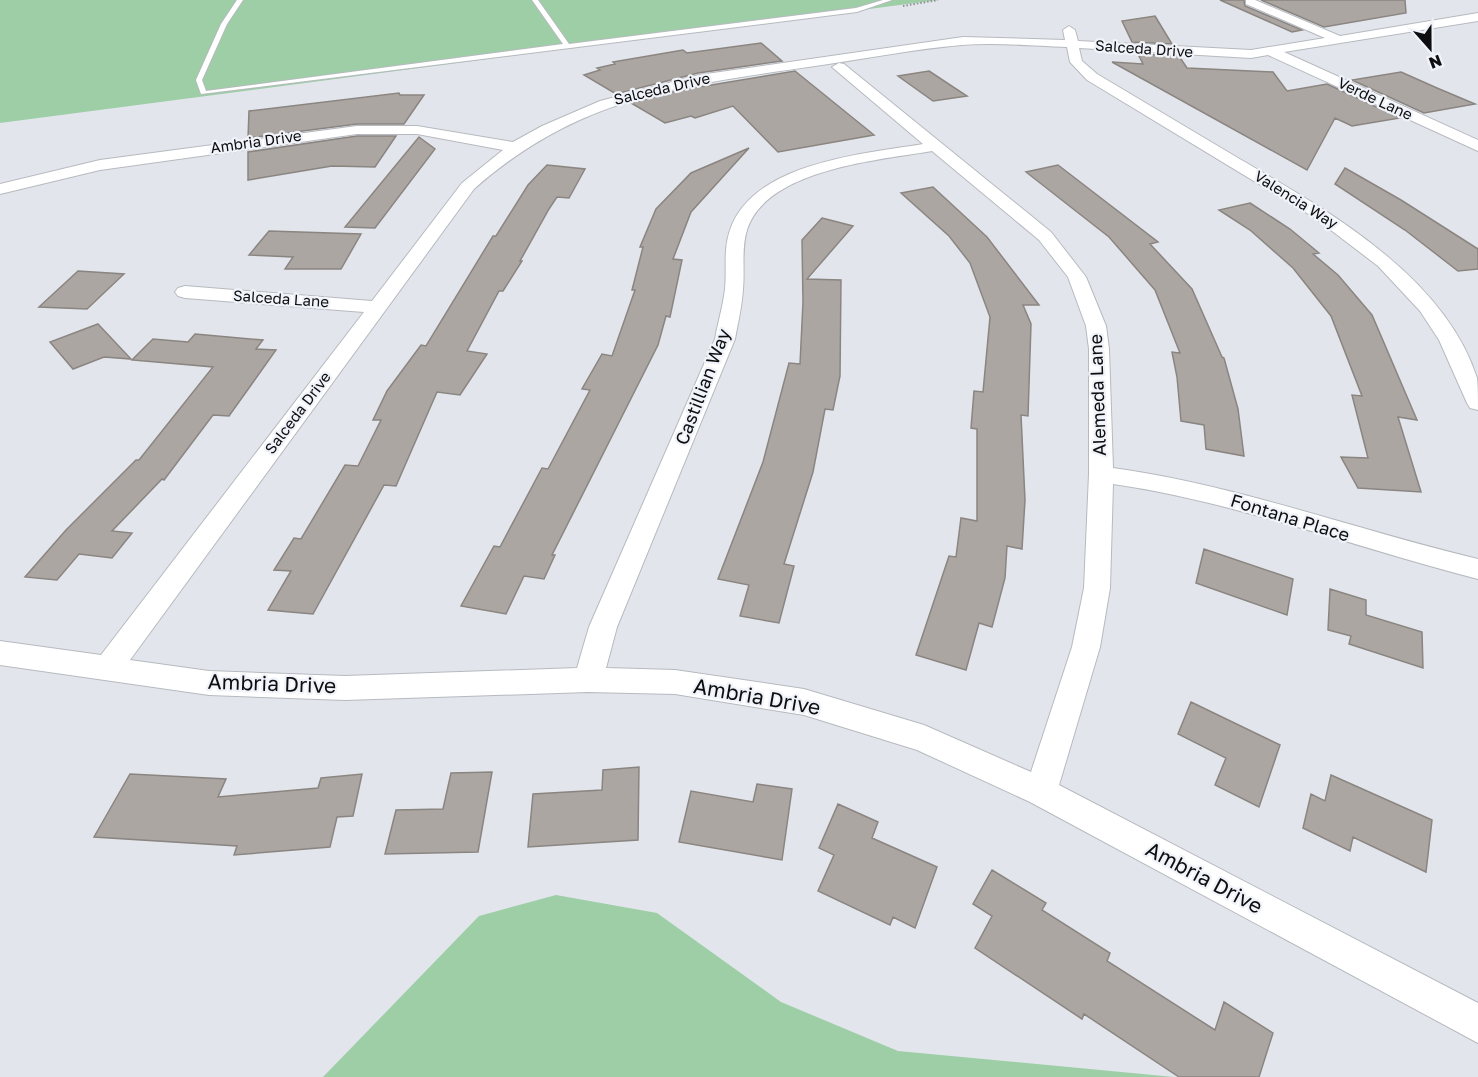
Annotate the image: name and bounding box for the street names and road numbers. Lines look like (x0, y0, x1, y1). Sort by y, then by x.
street label: Salceda Drive (1094, 36, 1194, 60)
street label: Salceda Drive (612, 68, 712, 108)
street label: Verde Lane (1335, 73, 1416, 123)
street label: Ambria Drive (209, 126, 303, 156)
street label: Valencia Way (1251, 166, 1342, 232)
street label: Salceda Lane (232, 286, 330, 310)
street label: Castillian Way (670, 326, 734, 448)
street label: Alemeda Lane (1084, 334, 1110, 456)
street label: Salceda Drive (260, 368, 334, 457)
street label: Fontana Place (1228, 488, 1352, 546)
street label: Ambria Drive (207, 668, 337, 698)
street label: Ambria Drive (692, 672, 823, 720)
street label: Ambria Drive (1142, 835, 1267, 919)

